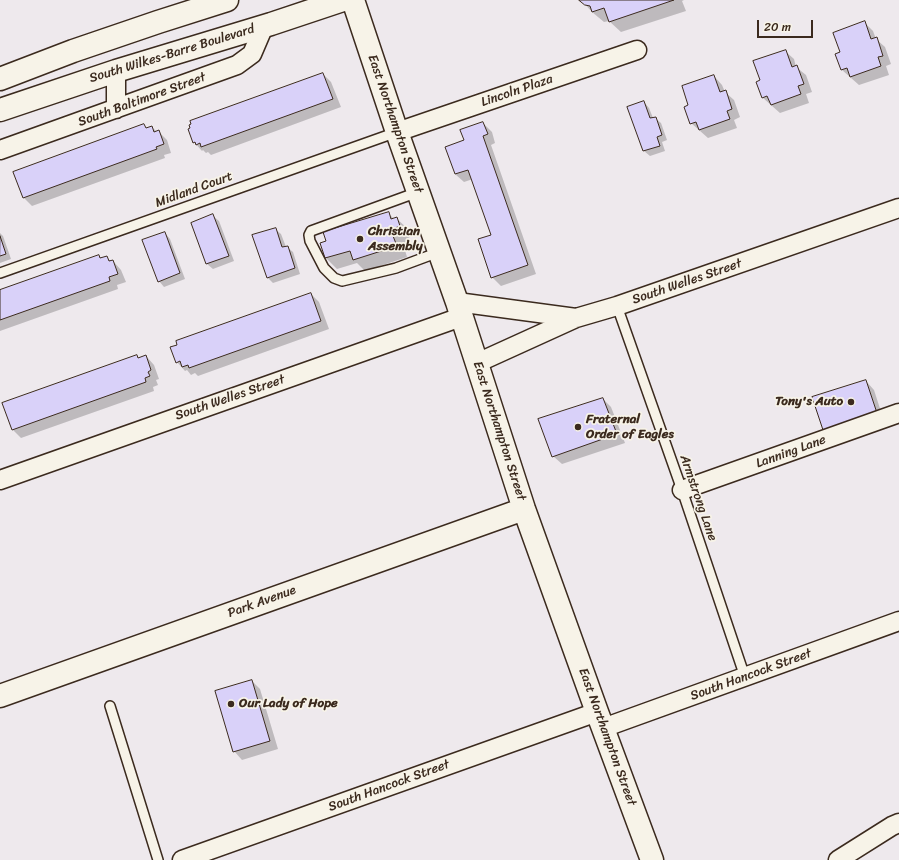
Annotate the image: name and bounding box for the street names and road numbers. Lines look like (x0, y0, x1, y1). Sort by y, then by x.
street label: South Wilkes-Barre Boulevard (88, 21, 256, 87)
street label: East Northampton Street (364, 53, 426, 195)
street label: South Baltimore Street (76, 70, 208, 130)
street label: Lincoln Plaza (479, 71, 555, 111)
street label: Midland Court (153, 169, 235, 211)
street label: South Welles Street (630, 256, 744, 308)
street label: East Northampton Street (469, 359, 529, 503)
street label: South Welles Street (173, 372, 287, 424)
street label: Lanning Lane (754, 432, 828, 472)
street label: Armstrong Lane (676, 453, 720, 543)
street label: Park Avenue (226, 582, 298, 622)
street label: South Hancock Street (688, 646, 814, 704)
street label: East Northampton Street (575, 666, 639, 808)
street label: South Hancock Street (326, 757, 452, 815)

